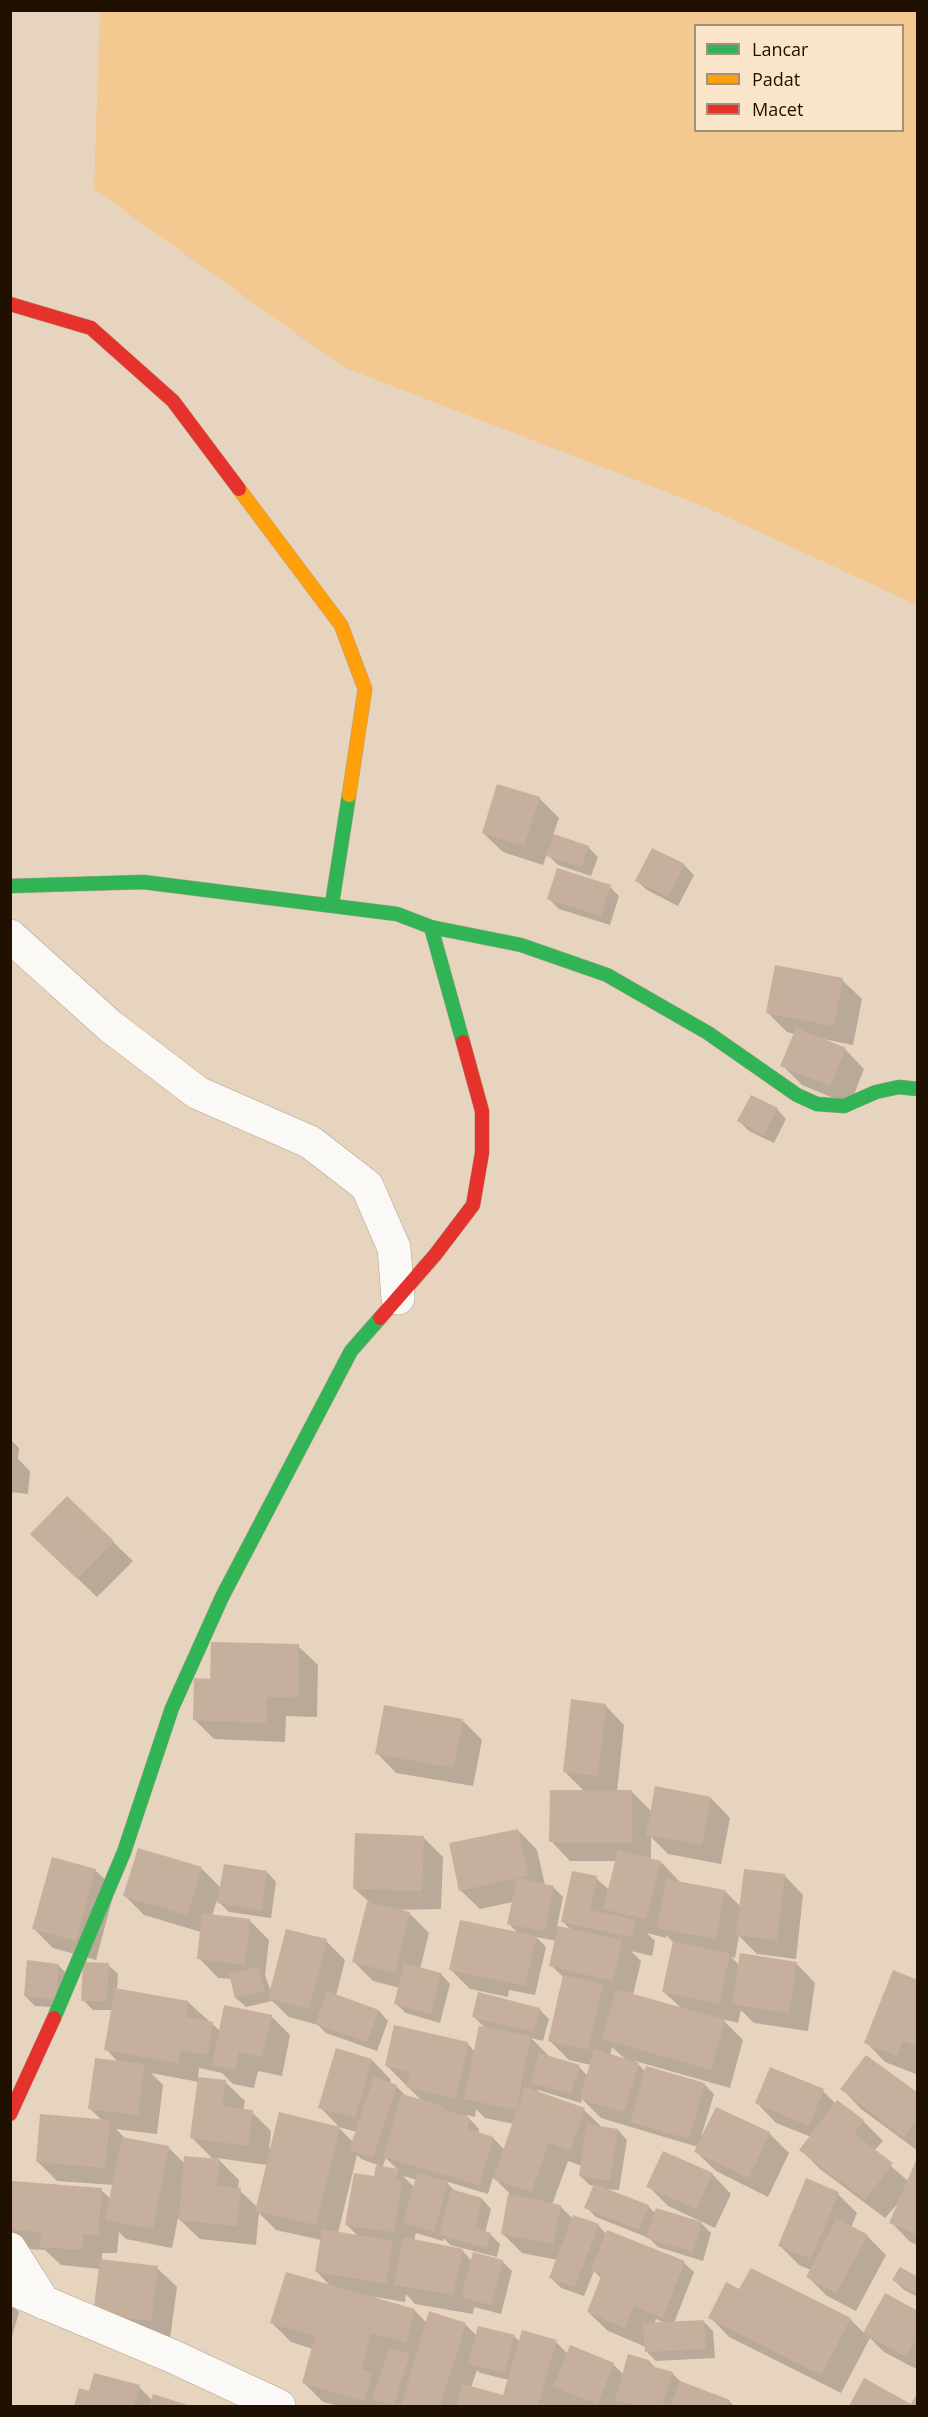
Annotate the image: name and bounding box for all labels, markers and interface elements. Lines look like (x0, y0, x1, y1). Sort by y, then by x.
legend (694, 24, 904, 132)
text: Lancar (752, 37, 808, 61)
text: Padat (752, 67, 800, 91)
text: Macet (752, 97, 803, 121)

